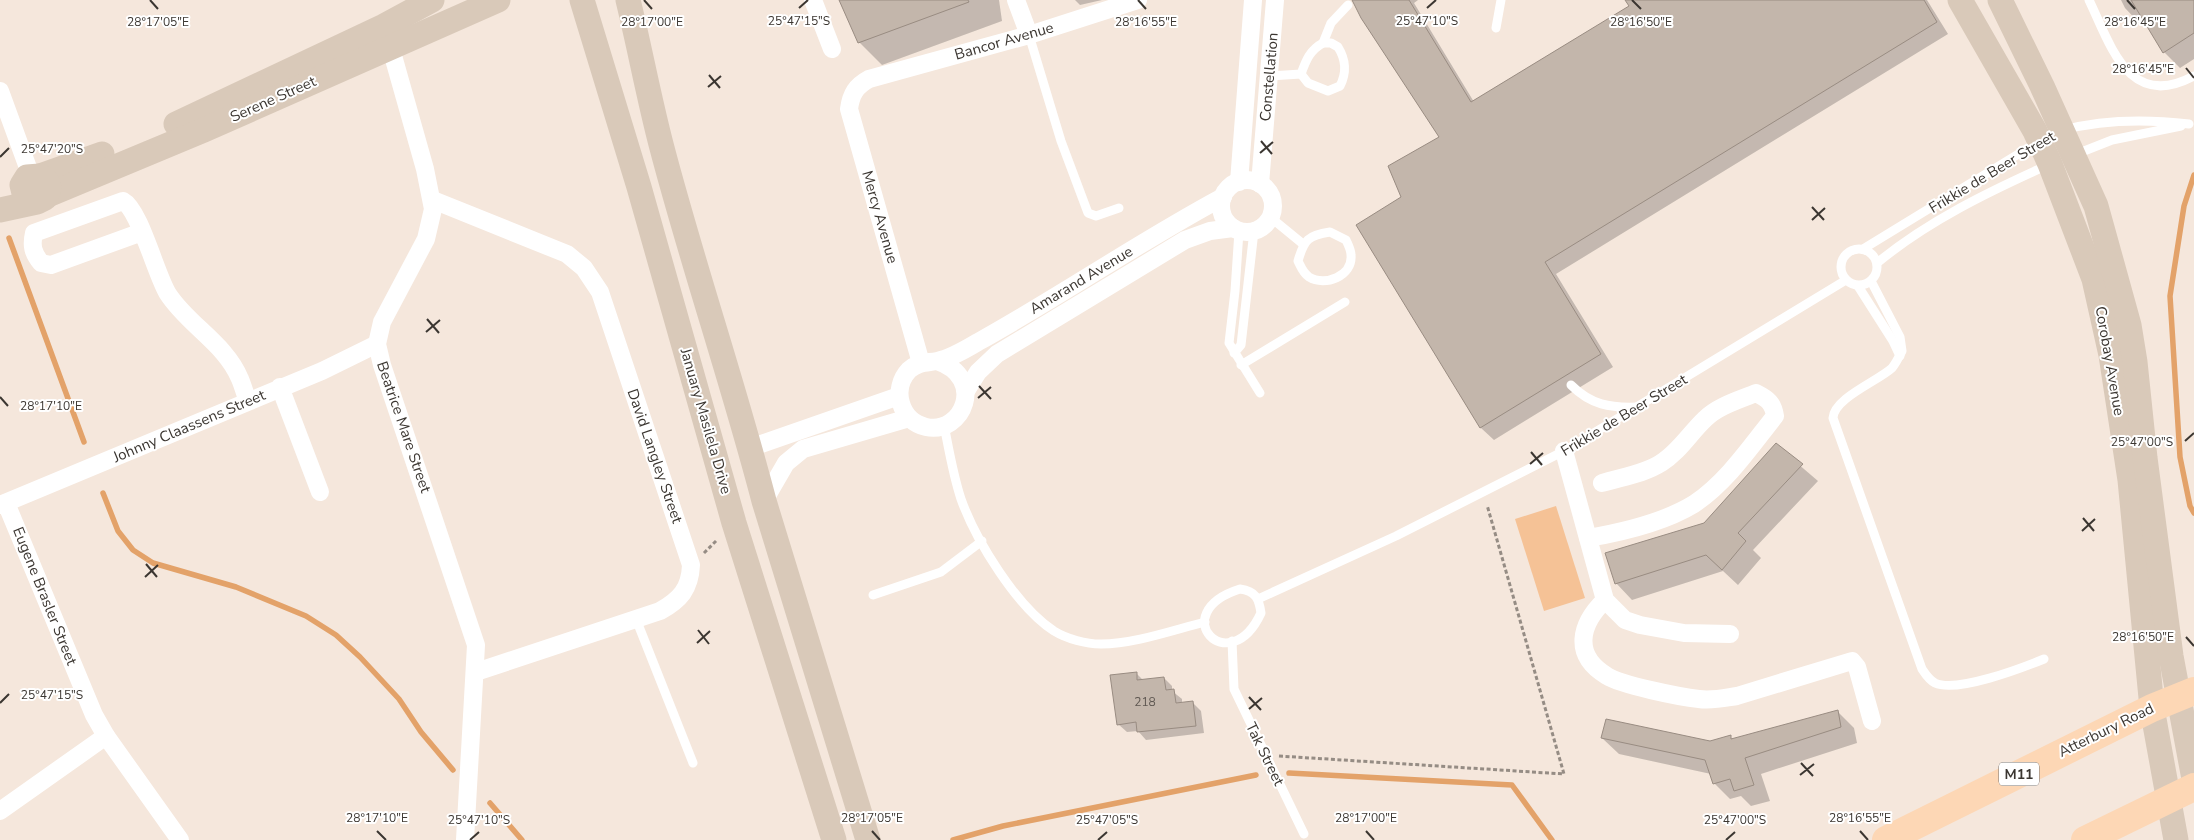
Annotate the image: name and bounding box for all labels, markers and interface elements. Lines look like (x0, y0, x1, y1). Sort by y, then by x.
text: 25°47'15"S (768, 13, 830, 29)
text: 25°47'10"S (1396, 13, 1458, 29)
text: 28°17'05"E (127, 14, 189, 30)
text: 28°17'00"E (621, 14, 683, 30)
text: 28°16'55"E (1115, 14, 1177, 30)
text: 28°16'50"E (1610, 14, 1672, 30)
text: 28°16'45"E (2104, 14, 2166, 30)
street label: Bancor Avenue (952, 17, 1056, 65)
street label: Constellation (1255, 32, 1283, 122)
text: 28°16'45"E (2112, 61, 2174, 77)
street label: Serene Street (227, 71, 320, 127)
street label: Frikkie de Beer Street (1925, 126, 2060, 218)
text: 25°47'20"S (21, 141, 83, 157)
street label: Mercy Avenue (857, 168, 903, 266)
street label: Amarand Avenue (1026, 241, 1136, 319)
street label: Corobay Avenue (2091, 305, 2129, 417)
street label: January Masilela Drive (675, 345, 736, 496)
street label: Beatrice Mare Street (372, 359, 436, 496)
street label: Frikkie de Beer Street (1557, 369, 1692, 461)
street label: Johnny Claassens Street (109, 385, 269, 468)
street label: David Langley Street (623, 386, 688, 527)
text: 28°17'10"E (20, 398, 82, 414)
text: 25°47'00"S (2111, 434, 2173, 450)
street label: Eugene Brasler Street (8, 524, 82, 669)
text: 28°16'50"E (2112, 629, 2174, 645)
text: 25°47'15"S (21, 687, 83, 703)
house number: 218 (1134, 694, 1156, 710)
street label: Atterbury Road (2055, 698, 2157, 762)
street label: Tak Street (1241, 719, 1289, 790)
road number: M11 (1999, 762, 2039, 786)
text: 28°17'10"E (346, 810, 408, 826)
text: 28°17'05"E (841, 810, 903, 826)
text: 28°17'00"E (1335, 810, 1397, 826)
text: 28°16'55"E (1829, 810, 1891, 826)
text: 25°47'10"S (448, 812, 510, 828)
text: 25°47'05"S (1076, 812, 1138, 828)
text: 25°47'00"S (1704, 812, 1766, 828)

